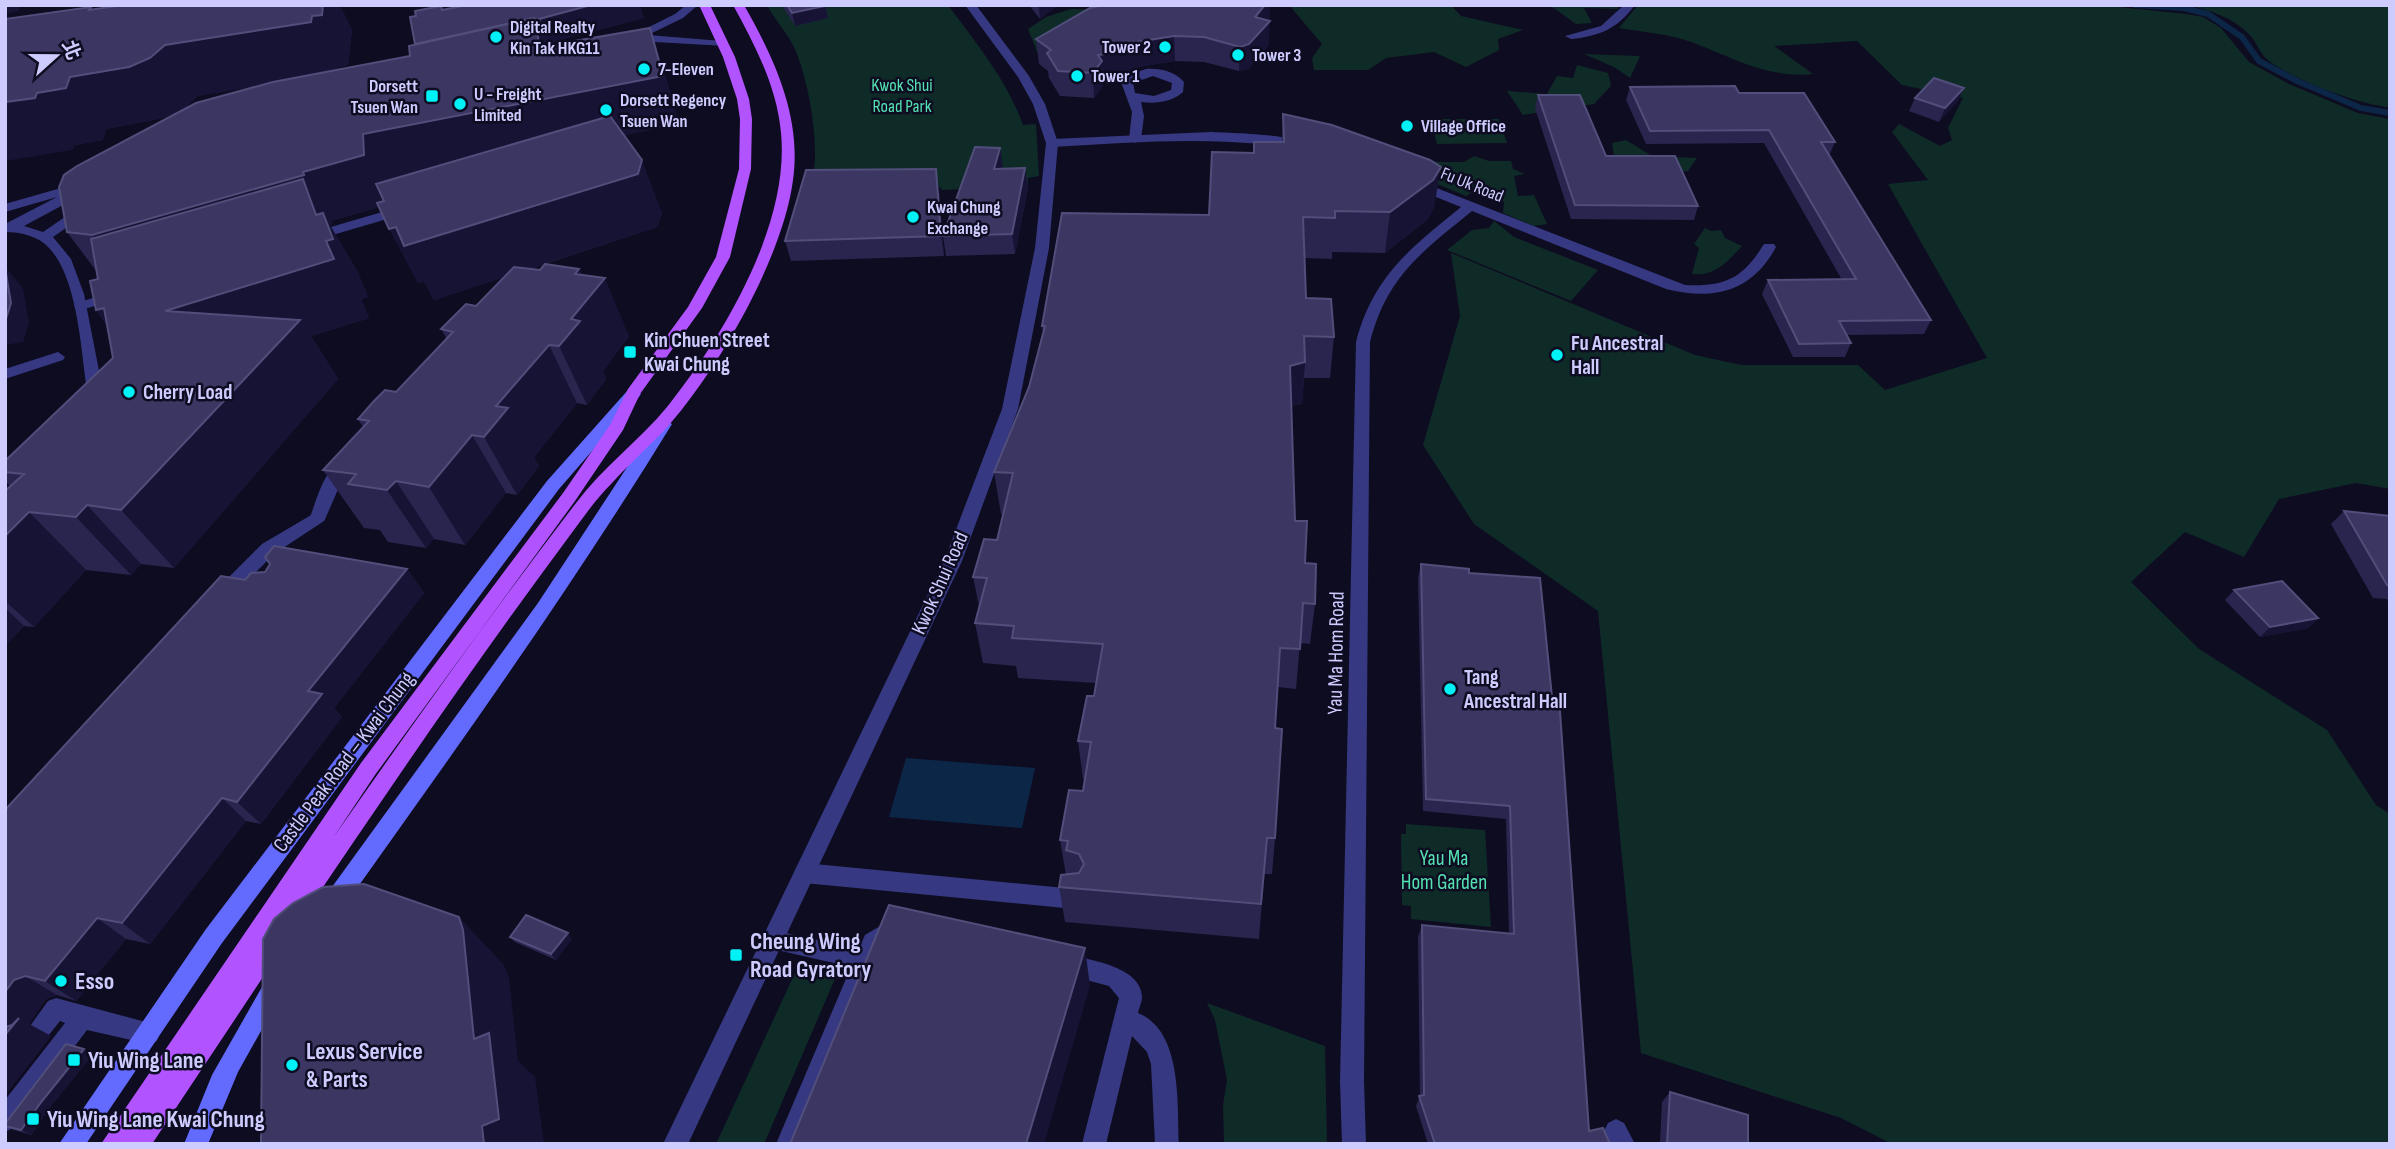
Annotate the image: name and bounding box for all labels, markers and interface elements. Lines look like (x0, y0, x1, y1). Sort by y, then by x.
place label: Digital Realty Kin Tak HKG11 (510, 17, 599, 59)
north arrow (21, 21, 91, 91)
marker: Digital Realty Kin Tak HKG11 (488, 29, 504, 45)
text: 北 (56, 37, 85, 63)
place label: Tower 2 (1102, 37, 1151, 58)
marker: Tower 2 (1157, 39, 1173, 55)
place label: Tower 3 (1252, 45, 1301, 66)
marker: Tower 3 (1230, 47, 1246, 63)
place label: 7-Eleven (658, 59, 714, 80)
marker: 7-Eleven (636, 61, 652, 77)
place label: Tower 1 (1091, 66, 1139, 87)
marker: Tower 1 (1069, 68, 1085, 84)
park label: Kwok Shui Road Park (871, 75, 933, 117)
place label: Dorsett Tsuen Wan (350, 76, 418, 118)
place label: U - Freight Limited (474, 84, 542, 126)
marker: Dorsett Tsuen Wan (424, 88, 440, 104)
place label: Dorsett Regency Tsuen Wan (620, 90, 727, 132)
marker: U - Freight Limited (452, 96, 468, 112)
marker: Dorsett Regency Tsuen Wan (598, 102, 614, 118)
place label: Village Office (1421, 116, 1506, 137)
marker: Village Office (1399, 118, 1415, 134)
street label: Fu Uk Road (1438, 163, 1506, 207)
place label: Kwai Chung Exchange (927, 197, 1001, 239)
marker: Kwai Chung Exchange (905, 209, 921, 225)
place label: Kin Chuen Street Kwai Chung (644, 328, 770, 377)
place label: Fu Ancestral Hall (1571, 331, 1663, 380)
marker: Kin Chuen Street Kwai Chung (622, 344, 638, 360)
marker: Fu Ancestral Hall (1549, 347, 1565, 363)
place label: Cherry Load (143, 380, 232, 405)
marker: Cherry Load (121, 384, 137, 400)
street label: Kwok Shui Road (906, 528, 974, 638)
street label: Yau Ma Hom Road (1322, 591, 1350, 715)
place label: Tang Ancestral Hall (1463, 665, 1567, 714)
street label: Castle Peak Road – Kwai Chung (268, 667, 420, 857)
marker: Tang Ancestral Hall (1442, 681, 1458, 697)
park label: Yau Ma Hom Garden (1401, 846, 1487, 895)
place label: Cheung Wing Road Gyratory (750, 927, 871, 984)
marker: Cheung Wing Road Gyratory (728, 947, 744, 963)
place label: Esso (75, 967, 114, 996)
marker: Esso (53, 973, 69, 989)
place label: Lexus Service & Parts (306, 1037, 423, 1094)
place label: Yiu Wing Lane (88, 1046, 204, 1075)
marker: Yiu Wing Lane (66, 1052, 82, 1068)
marker: Lexus Service & Parts (284, 1057, 300, 1073)
place label: Yiu Wing Lane Kwai Chung (47, 1105, 265, 1134)
marker: Yiu Wing Lane Kwai Chung (25, 1111, 41, 1127)

